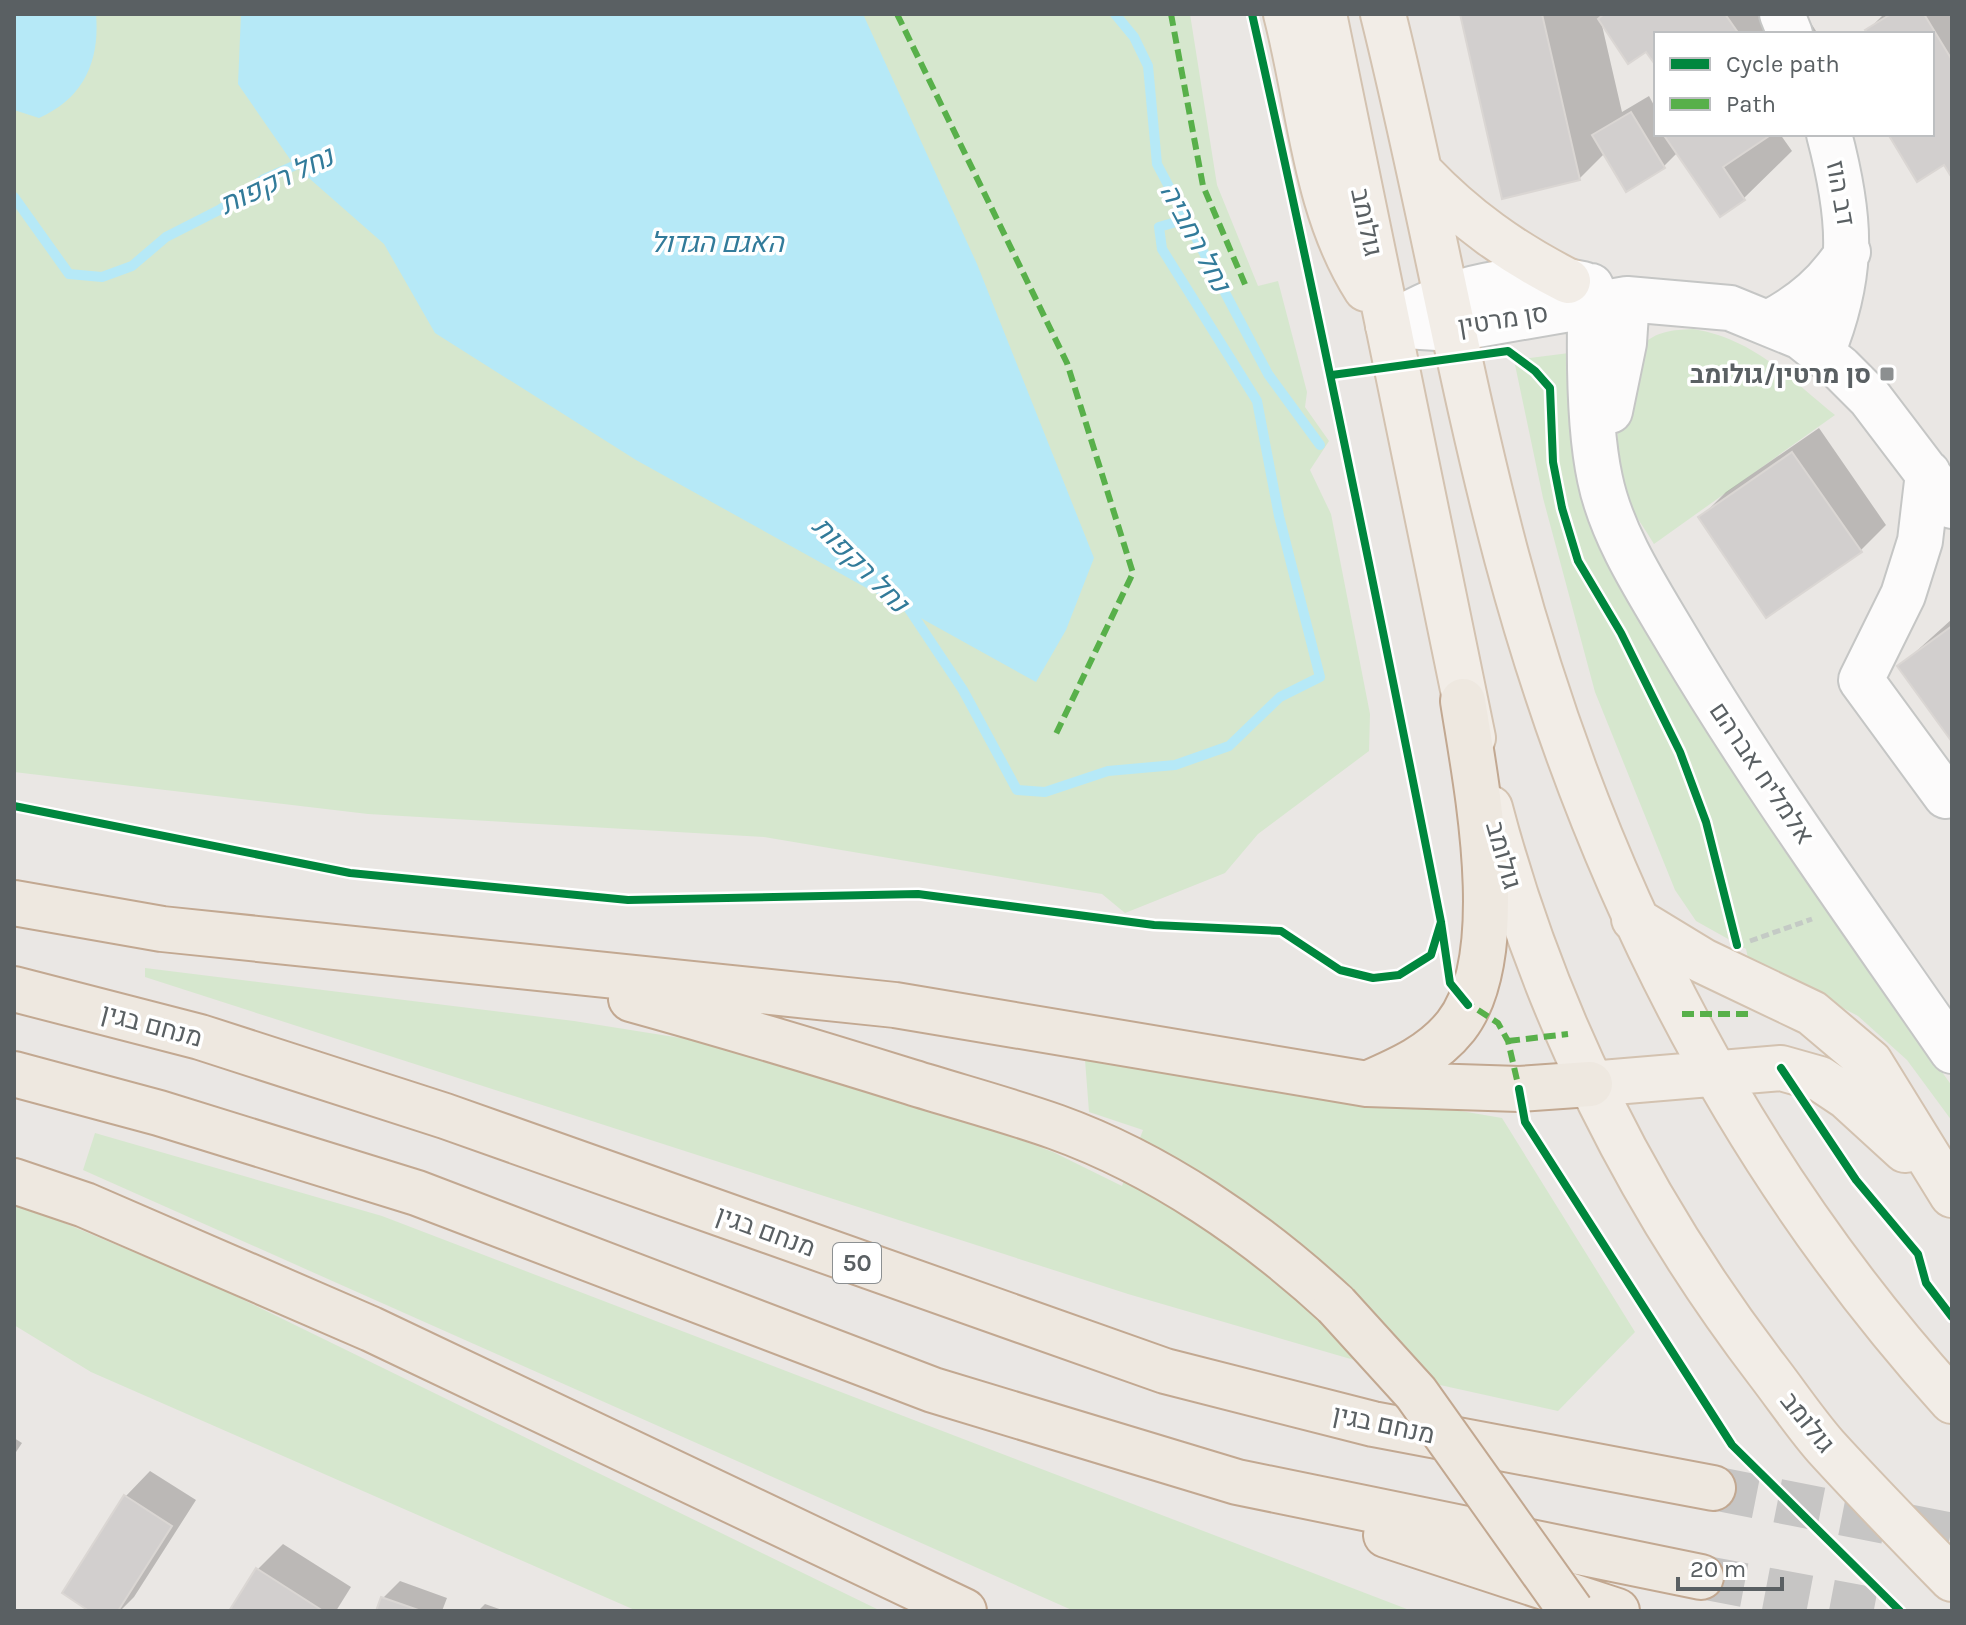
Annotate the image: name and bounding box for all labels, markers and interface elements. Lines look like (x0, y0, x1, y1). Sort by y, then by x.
legend (1654, 32, 1934, 136)
text: Cycle path (1726, 50, 1840, 78)
text: Path (1726, 90, 1776, 118)
water label: נחל רקפות (214, 139, 340, 221)
street label: דב הוז (1820, 158, 1861, 228)
water label: נחל רחביה (1153, 177, 1239, 299)
street label: גולומב (1344, 185, 1389, 259)
water label: האגם הגדול (650, 226, 785, 259)
street label: סן מרטין (1456, 297, 1550, 342)
place label: סן מרטין/גולומב (1690, 359, 1871, 390)
marker: סן מרטין/גולומב (1878, 365, 1896, 383)
water label: נחל רקפות (806, 510, 917, 620)
street label: אלמליח אברהם (1703, 696, 1820, 850)
street label: גולומב (1479, 818, 1528, 893)
street label: מנחם בגין (98, 997, 206, 1054)
street label: מנחם בגין (712, 1199, 820, 1264)
road number: 50 (833, 1243, 881, 1283)
street label: גולומב (1774, 1386, 1841, 1459)
street label: מנחם בגין (1330, 1399, 1438, 1450)
scale bar (1678, 1541, 1782, 1591)
text: 20 m (1690, 1555, 1746, 1583)

